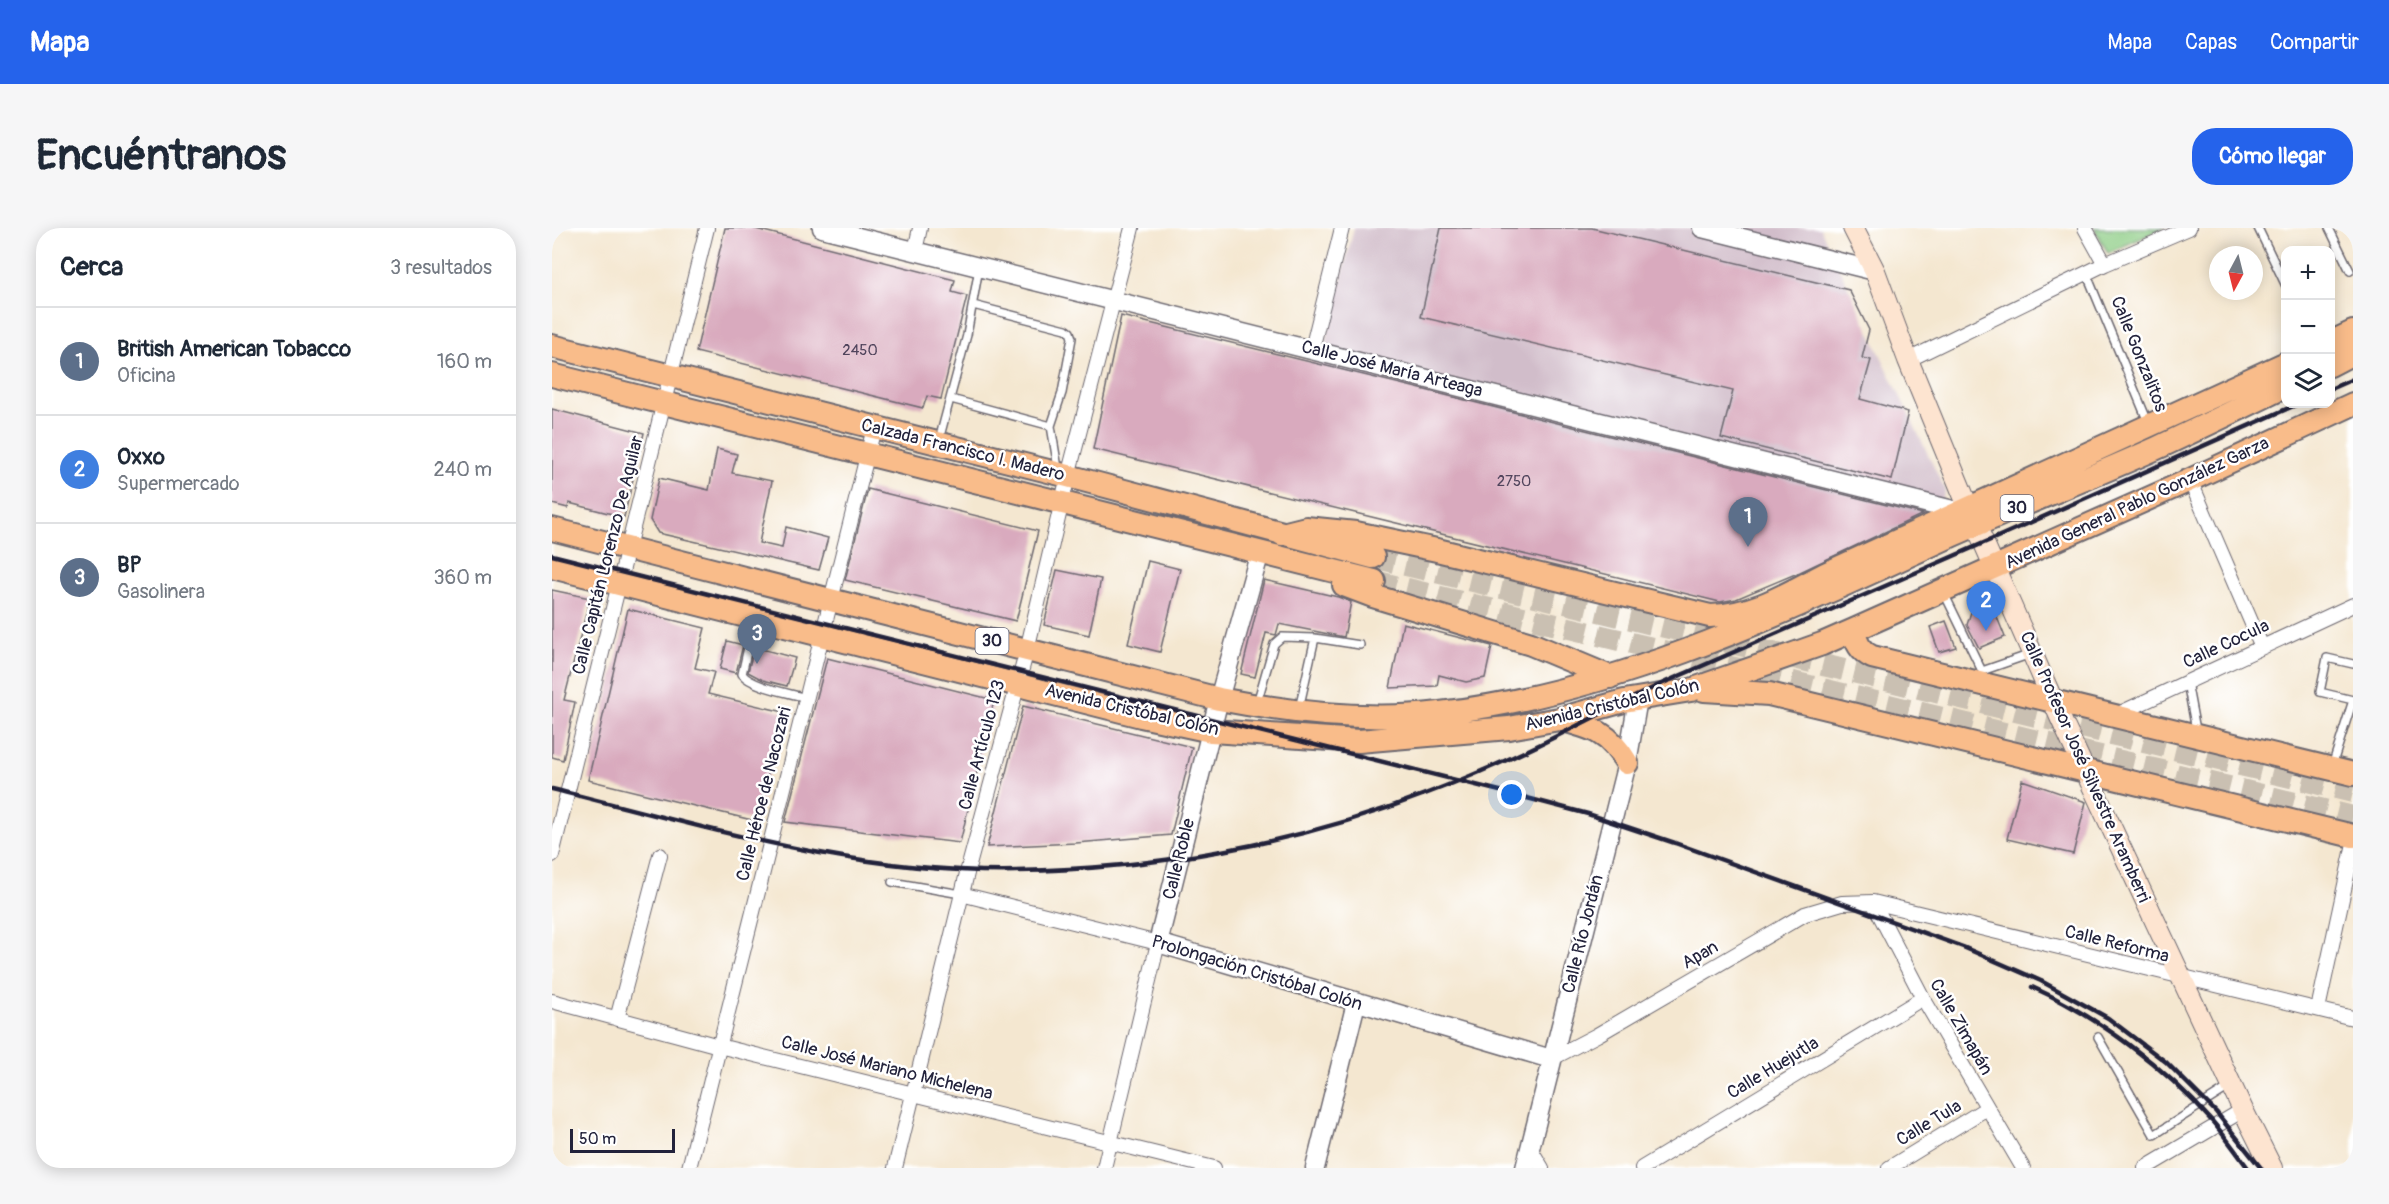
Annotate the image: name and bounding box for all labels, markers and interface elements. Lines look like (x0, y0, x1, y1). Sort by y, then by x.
text: Mapa (30, 25, 89, 60)
text: Mapa (2108, 29, 2152, 56)
text: Capas (2185, 29, 2237, 56)
text: Compartir (2270, 29, 2359, 56)
button: Cómo llegar (2192, 128, 2353, 185)
text: Encuéntranos (36, 130, 286, 182)
north arrow (2209, 246, 2263, 300)
map controls (2281, 246, 2335, 408)
button: + (2281, 246, 2335, 300)
text: Cerca (60, 251, 123, 283)
text: 3 resultados (390, 255, 492, 280)
street label: Calle Gonzalitos (2105, 293, 2173, 415)
button: − (2281, 300, 2335, 354)
text: British American Tobacco (117, 335, 351, 363)
street label: Calle José María Arteaga (1299, 335, 1485, 403)
house number: 2450 (842, 341, 878, 360)
text: 1 (76, 349, 83, 374)
text: 160 m (437, 349, 492, 374)
button: layers (2281, 354, 2335, 408)
text: Oficina (117, 363, 176, 388)
street label: Calzada Francisco I. Madero (859, 414, 1067, 487)
street label: Avenida General Pablo González Garza (2001, 432, 2273, 574)
street label: Calle Capitán Lorenzo De Aguilar (567, 433, 649, 677)
text: Oxxo (117, 443, 165, 471)
text: 2 (74, 457, 85, 482)
text: 240 m (433, 457, 492, 482)
text: Supermercado (117, 471, 240, 496)
house number: 2750 (1497, 472, 1531, 491)
road number: 30 (2000, 495, 2034, 521)
pin: 1 (1728, 498, 1768, 547)
text: BP (117, 551, 142, 579)
text: 3 (74, 565, 85, 590)
text: 360 m (433, 565, 492, 590)
text: Gasolinera (117, 579, 205, 604)
pin: 2 (1966, 582, 2006, 631)
pin: 3 (738, 614, 776, 664)
street label: Calle Cocula (2179, 614, 2273, 674)
road number: 30 (976, 628, 1008, 654)
street label: Calle Profesor José Silvestre Aramberri (2015, 628, 2155, 906)
street label: Avenida Cristóbal Colón (1523, 674, 1701, 736)
street label: Calle Artículo 123 (954, 677, 1010, 813)
street label: Avenida Cristóbal Colón (1043, 679, 1221, 741)
street label: Calle Héroe de Nacozari (731, 704, 797, 884)
your location (1497, 780, 1526, 809)
street label: Calle Roble (1158, 816, 1200, 902)
street label: Calle Río Jordán (1557, 872, 1609, 996)
street label: Calle Reforma (2062, 920, 2172, 968)
street label: Prolongación Cristóbal Colón (1149, 930, 1365, 1016)
street label: Apan (1678, 935, 1722, 975)
street label: Calle Zimapán (1924, 975, 1998, 1079)
street label: Calle José Mariano Michelena (779, 1031, 995, 1105)
street label: Calle Huejutla (1723, 1032, 1823, 1104)
street label: Calle Tula (1892, 1095, 1966, 1151)
scale bar (570, 1126, 675, 1154)
text: 50 m (579, 1129, 616, 1149)

